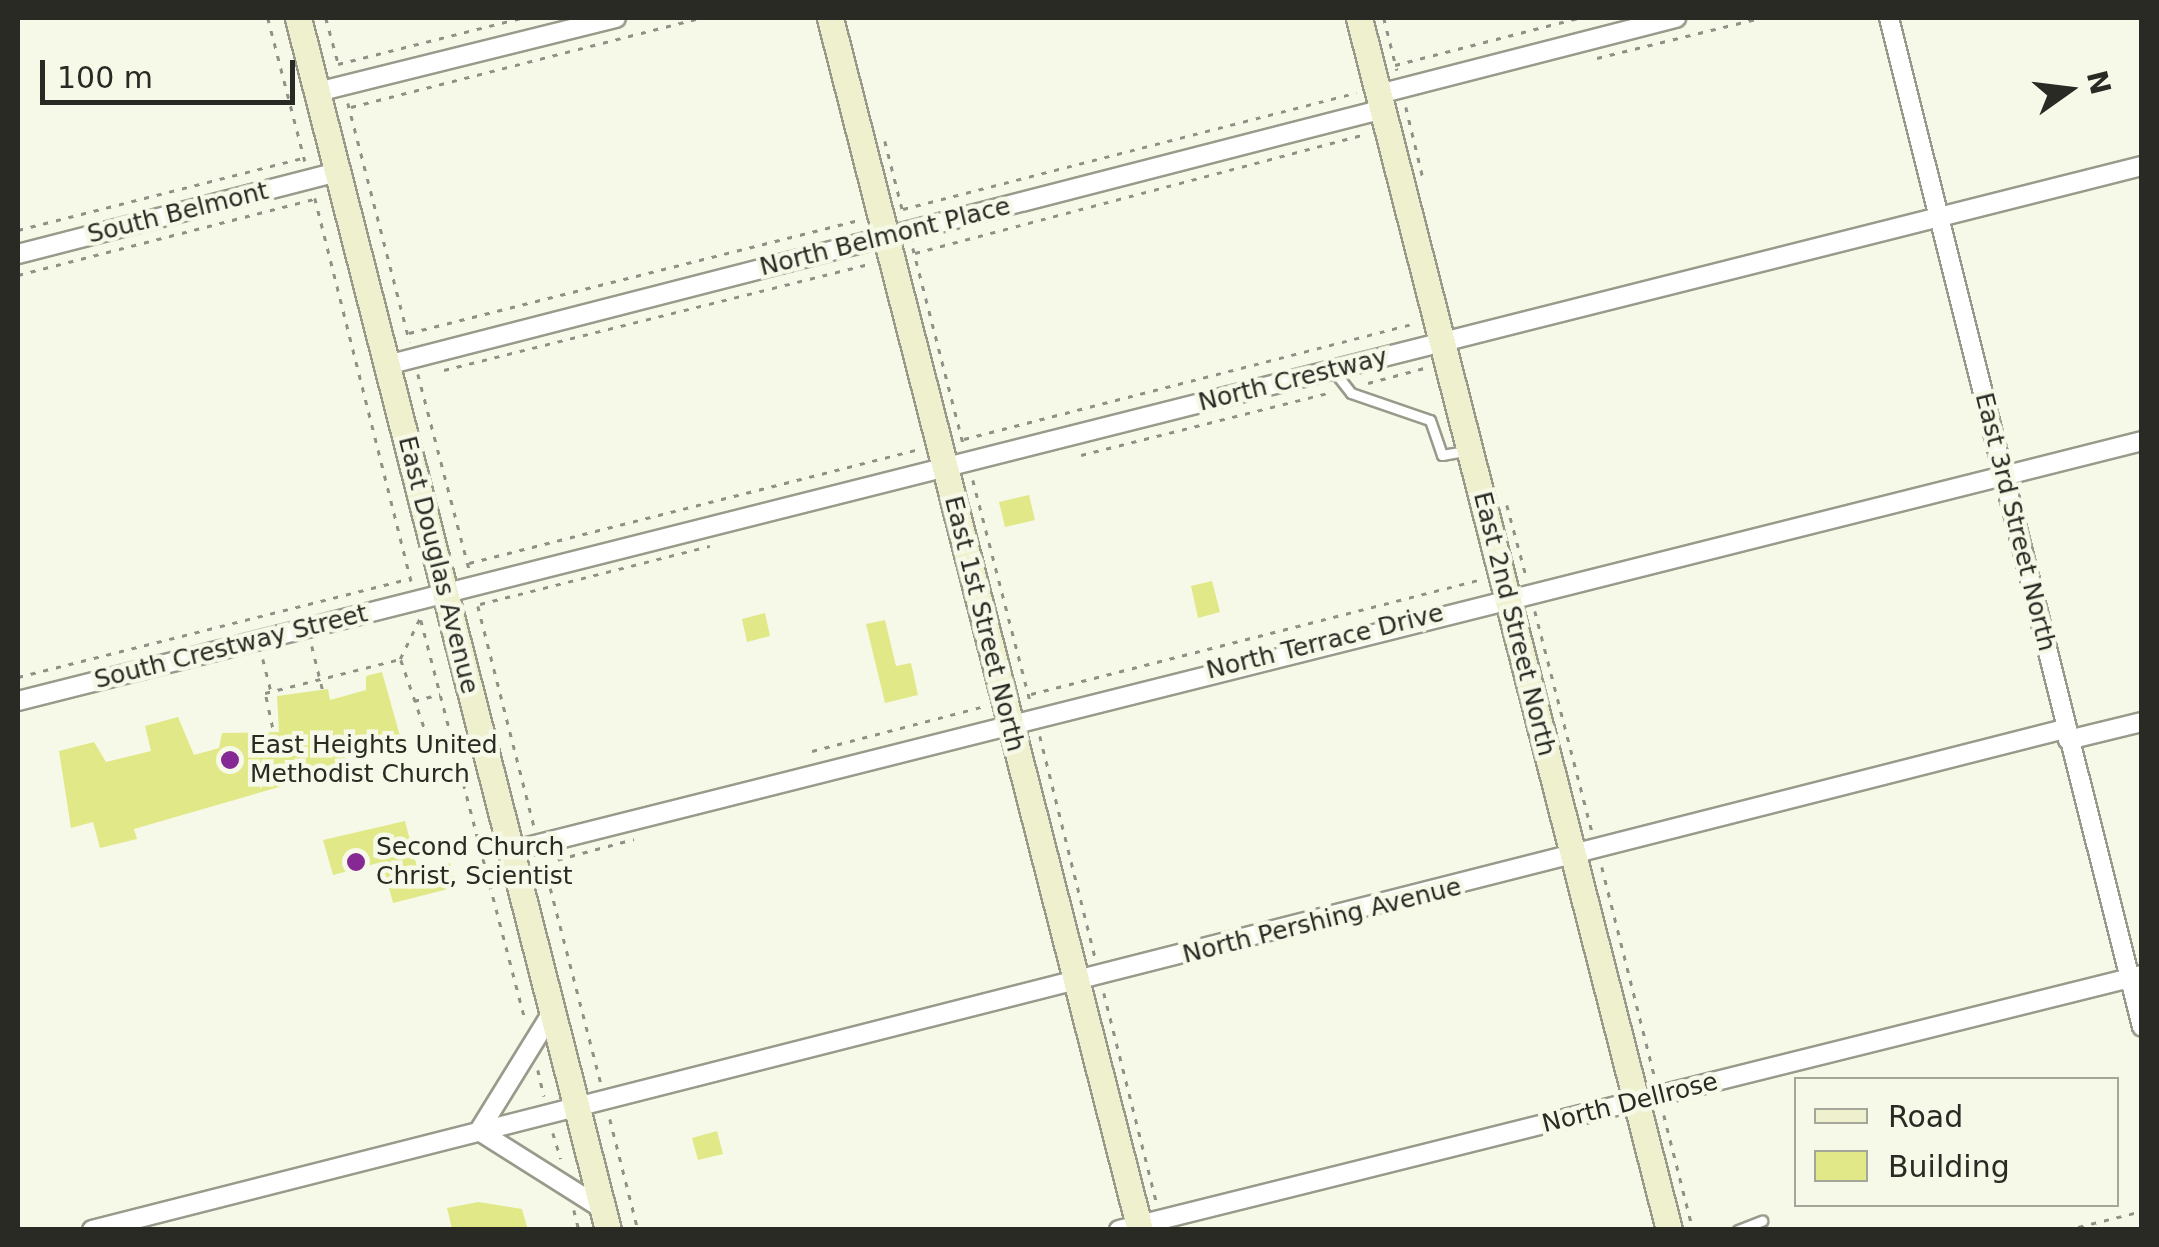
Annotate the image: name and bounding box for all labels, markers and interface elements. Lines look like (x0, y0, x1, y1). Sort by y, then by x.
scale bar (45, 40, 300, 102)
north arrow (2019, 40, 2119, 140)
text: 100 m (57, 60, 153, 95)
text: N (2080, 67, 2117, 98)
street label: South Belmont (84, 176, 272, 250)
street label: North Belmont Place (757, 191, 1013, 283)
street label: North Crestway (1195, 342, 1391, 418)
street label: East 3rd Street North (1968, 390, 2062, 654)
street label: East Douglas Avenue (391, 433, 485, 697)
street label: East 2nd Street North (1467, 489, 1561, 759)
street label: East 1st Street North (938, 493, 1030, 755)
street label: North Terrace Drive (1203, 598, 1447, 686)
street label: South Crestway Street (91, 599, 371, 695)
place label: East Heights United Methodist Church (250, 731, 498, 790)
marker: East Heights United Methodist Church (219, 749, 241, 771)
place label: Second Church Christ, Scientist (376, 833, 573, 892)
marker: Second Church Christ, Scientist (345, 851, 367, 873)
street label: North Pershing Avenue (1180, 872, 1464, 970)
street label: North Dellrose (1539, 1067, 1721, 1139)
legend (1794, 1077, 2119, 1207)
text: Road (1888, 1099, 1963, 1134)
text: Building (1888, 1149, 2010, 1184)

